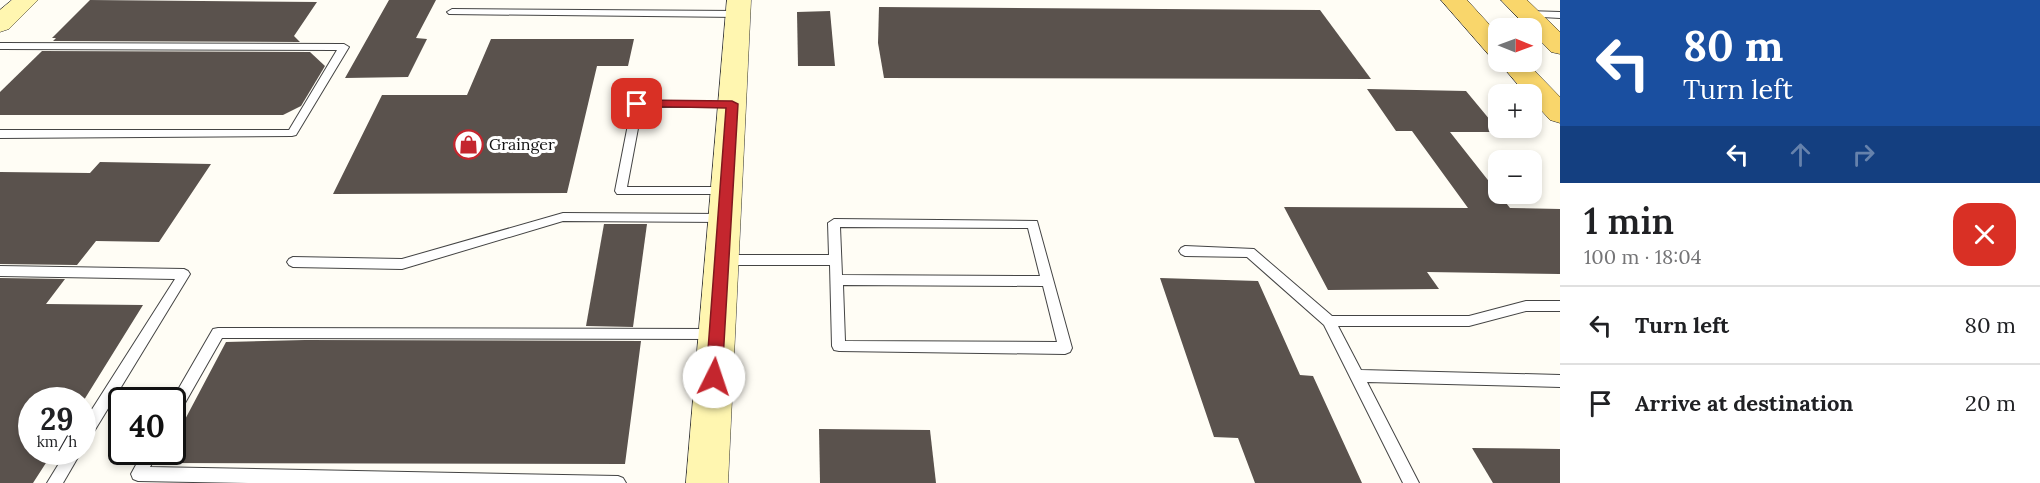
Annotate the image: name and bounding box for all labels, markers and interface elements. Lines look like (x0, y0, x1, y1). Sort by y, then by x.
north arrow (1488, 18, 1542, 72)
map controls (1488, 18, 1542, 204)
text: 80 m (1683, 19, 1783, 73)
icon: left (1584, 24, 1662, 102)
text: Turn left (1683, 72, 1793, 106)
pin (611, 78, 662, 129)
button: + (1488, 84, 1542, 138)
icon: arrive (620, 87, 653, 120)
shop icon: Grainger (452, 128, 484, 160)
place label: Grainger (489, 134, 555, 154)
icon: left (1721, 138, 1754, 171)
icon: ahead (1784, 138, 1817, 171)
icon: right (1847, 138, 1880, 171)
button: − (1488, 150, 1542, 204)
text: 1 min (1584, 198, 1674, 244)
button: close (1953, 203, 2016, 266)
text: 100 m · 18:04 (1584, 244, 1702, 269)
icon: left (1584, 309, 1617, 342)
text: Turn left (1635, 311, 1729, 339)
text: 80 m (1965, 311, 2016, 339)
position arrow (682, 345, 746, 409)
speed limit sign: 40 (108, 387, 186, 465)
icon: arrive (1584, 387, 1617, 420)
text: Arrive at destination (1635, 389, 1853, 417)
text: 20 m (1965, 389, 2016, 417)
text: 29 (40, 400, 74, 438)
text: km/h (37, 432, 77, 451)

